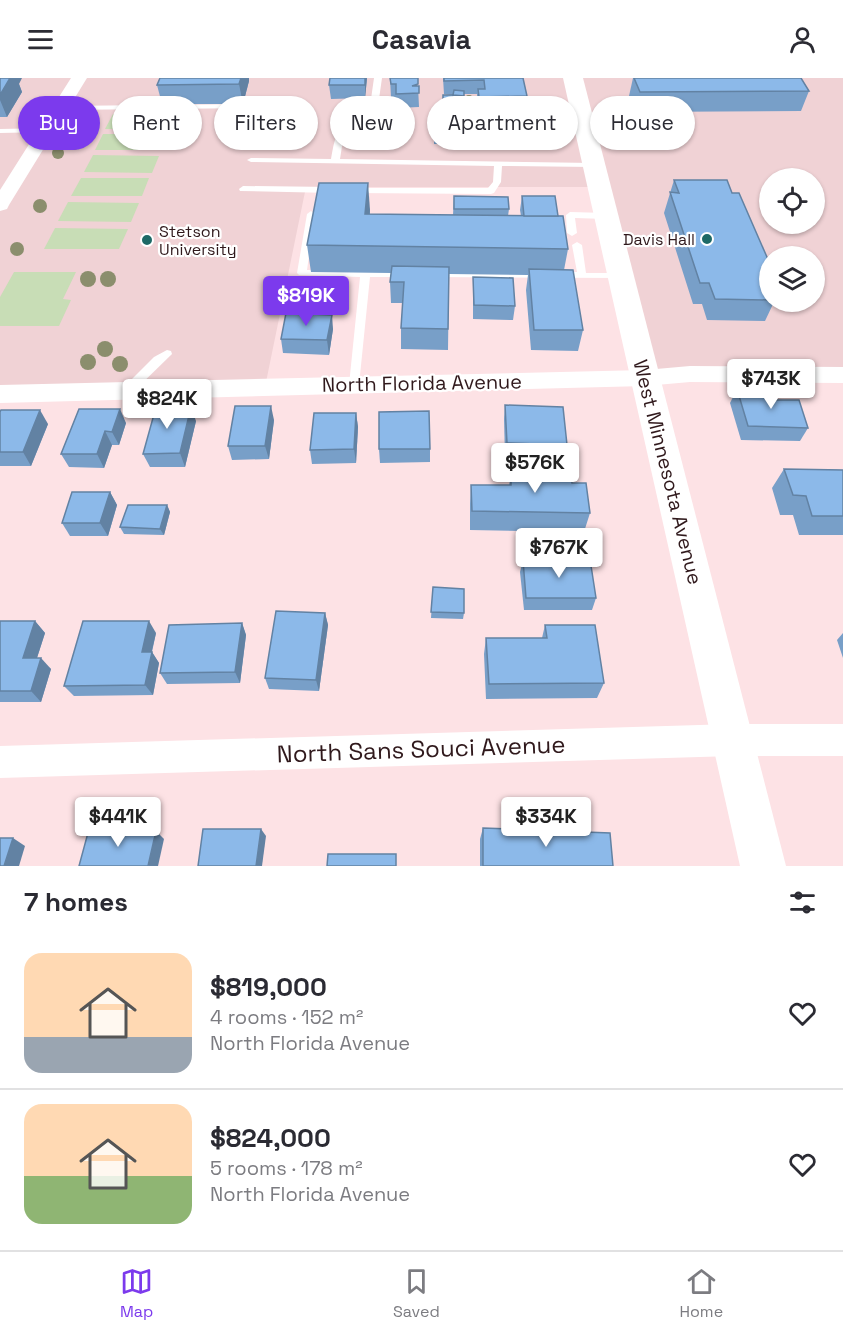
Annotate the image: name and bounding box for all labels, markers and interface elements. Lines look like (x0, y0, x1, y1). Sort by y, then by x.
text: Casavia (372, 22, 471, 57)
icon: menu (24, 23, 57, 56)
icon: person (786, 23, 819, 56)
chip: Buy (18, 96, 100, 150)
chip: Rent (112, 96, 202, 150)
chip: Filters (214, 96, 318, 150)
chip: New (330, 96, 415, 150)
chip: Apartment (427, 96, 578, 150)
chip: House (590, 96, 695, 150)
map controls (759, 168, 825, 312)
button: locate (759, 168, 825, 234)
place label: Stetson University (159, 221, 237, 260)
place label: Davis Hall (623, 229, 695, 250)
marker: Davis Hall (700, 232, 714, 246)
marker: Stetson University (140, 233, 154, 247)
button: layers (759, 246, 825, 312)
pin: $819K (264, 276, 348, 327)
text: $819K (277, 282, 335, 308)
street label: West Minnesota Avenue (627, 357, 709, 587)
pin: $743K (729, 359, 813, 410)
text: $743K (741, 365, 801, 391)
street label: North Florida Avenue (322, 368, 522, 398)
pin: $824K (125, 379, 209, 430)
text: $824K (137, 385, 197, 411)
pin: $576K (493, 443, 577, 494)
text: $576K (505, 449, 565, 475)
pin: $767K (517, 528, 601, 579)
text: $767K (530, 534, 588, 560)
street label: North Sans Souci Avenue (276, 728, 566, 770)
pin: $441K (76, 797, 160, 848)
pin: $334K (504, 797, 588, 848)
text: $441K (89, 803, 147, 829)
text: $334K (515, 803, 577, 829)
text: 7 homes (24, 885, 128, 919)
icon: filters (786, 886, 819, 919)
text: $819,000 (210, 970, 327, 1004)
icon: home (72, 977, 144, 1049)
icon: heart (786, 997, 819, 1030)
text: 4 rooms · 152 m² (210, 1004, 363, 1030)
text: North Florida Avenue (210, 1030, 410, 1056)
text: $824,000 (210, 1121, 331, 1155)
icon: home (72, 1128, 144, 1200)
icon: heart (786, 1148, 819, 1181)
text: 5 rooms · 178 m² (210, 1155, 362, 1181)
text: North Florida Avenue (210, 1181, 410, 1207)
tab: Map (120, 1265, 153, 1322)
tab: Saved (393, 1265, 440, 1322)
tab: Home (679, 1265, 723, 1322)

